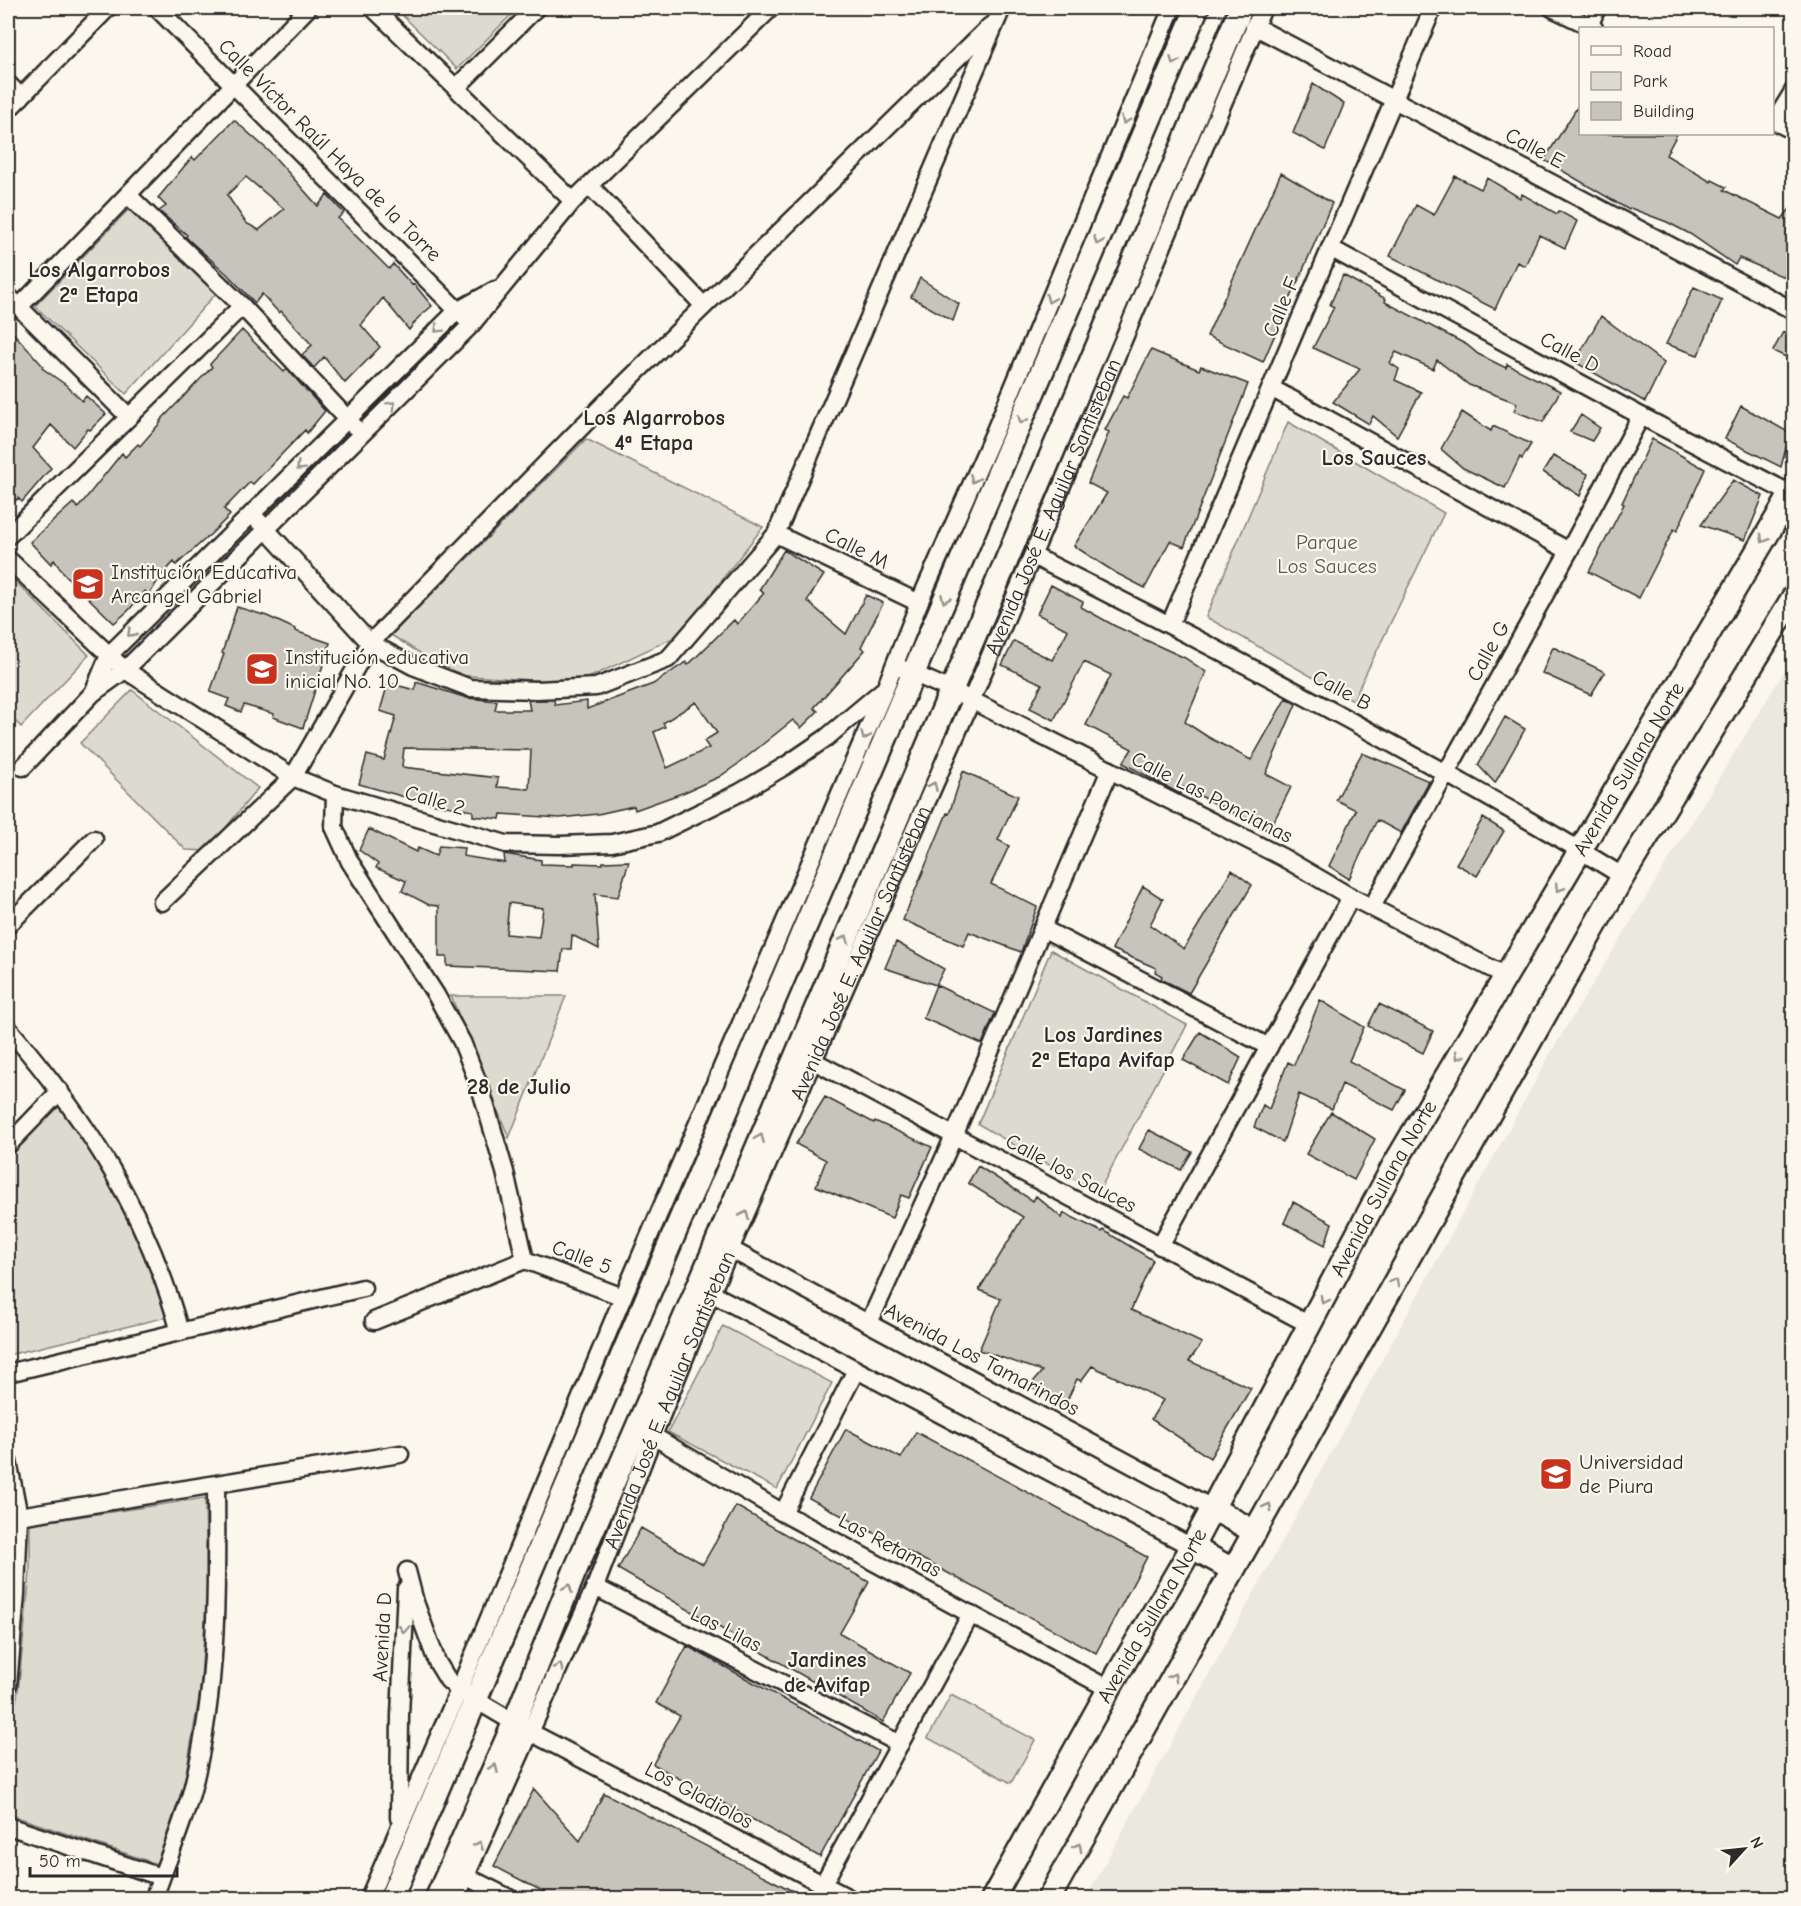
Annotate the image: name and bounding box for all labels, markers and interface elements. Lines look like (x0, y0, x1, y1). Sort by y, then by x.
legend (1579, 27, 1774, 135)
street label: Calle Víctor Raúl Haya de la Torre (214, 34, 446, 266)
text: Road (1633, 41, 1672, 62)
one-way arrow (1170, 55, 1182, 66)
text: Park (1633, 71, 1668, 92)
text: Building (1633, 101, 1695, 122)
one-way arrow (1120, 113, 1132, 124)
street label: Calle E (1501, 123, 1569, 173)
one-way arrow (1093, 234, 1105, 245)
district label: Los Algarrobos 2ª Etapa (28, 257, 170, 308)
street label: Calle F (1258, 274, 1304, 340)
one-way arrow (1045, 293, 1057, 304)
one-way arrow (435, 322, 446, 333)
street label: Calle D (1536, 326, 1604, 378)
street label: Avenida José E. Aguilar Santisteban (980, 355, 1126, 659)
one-way arrow (385, 401, 395, 412)
district label: Los Algarrobos 4ª Etapa (583, 405, 725, 456)
one-way arrow (1017, 414, 1029, 425)
district label: Los Sauces (1322, 445, 1426, 471)
one-way arrow (296, 459, 307, 470)
one-way arrow (969, 472, 981, 483)
street label: Calle M (821, 522, 893, 574)
park label: Parque Los Sauces (1277, 530, 1377, 578)
one-way arrow (1760, 533, 1771, 543)
place label: Institución Educativa Arcangel Gabriel (111, 560, 297, 608)
school or university icon: Institución Educativa Arcangel Gabriel (70, 566, 106, 602)
one-way arrow (940, 593, 952, 604)
street label: Calle G (1462, 617, 1514, 685)
one-way arrow (127, 626, 137, 637)
place label: Institución educativa inicial No. 10 (285, 645, 469, 693)
school or university icon: Institución educativa inicial No. 10 (244, 651, 280, 687)
street label: Calle B (1308, 665, 1376, 715)
street label: Avenida Sullana Norte (1568, 678, 1689, 860)
one-way arrow (860, 729, 872, 740)
street label: Calle Las Poncianas (1127, 746, 1297, 848)
street label: Calle 2 (402, 780, 468, 820)
one-way arrow (926, 782, 938, 793)
street label: Avenida José E. Aguilar Santisteban (785, 802, 935, 1104)
one-way arrow (1554, 882, 1566, 892)
one-way arrow (837, 935, 849, 946)
district label: Los Jardines 2ª Etapa Avifap (1031, 1022, 1175, 1073)
one-way arrow (1454, 1050, 1466, 1060)
district label: 28 de Julio (467, 1074, 571, 1100)
street label: Avenida Sullana Norte (1325, 1096, 1442, 1281)
street label: Calle los Sauces (1002, 1129, 1140, 1217)
one-way arrow (753, 1133, 765, 1144)
one-way arrow (738, 1210, 750, 1221)
street label: Calle 5 (549, 1235, 615, 1279)
street label: Avenida José E. Aguilar Santisteban (599, 1247, 740, 1552)
one-way arrow (1387, 1278, 1399, 1288)
one-way arrow (1319, 1293, 1331, 1304)
street label: Avenida Los Tamarindos (881, 1297, 1083, 1421)
place label: Universidad de Piura (1579, 1450, 1684, 1498)
school or university icon: Universidad de Piura (1538, 1456, 1574, 1492)
one-way arrow (1261, 1503, 1273, 1513)
street label: Las Retamas (835, 1508, 945, 1582)
street label: Avenida Sullana Norte (1092, 1524, 1212, 1707)
one-way arrow (561, 1583, 573, 1594)
street label: Avenida D (368, 1592, 396, 1682)
street label: Las Lilas (687, 1601, 765, 1657)
one-way arrow (398, 1624, 411, 1633)
district label: Jardines de Avifap (784, 1647, 870, 1698)
one-way arrow (552, 1662, 564, 1673)
one-way arrow (1166, 1673, 1177, 1684)
street label: Los Gladiolos (641, 1757, 757, 1833)
one-way arrow (486, 1763, 498, 1774)
north arrow (1714, 1819, 1774, 1879)
text: N (1746, 1834, 1767, 1851)
scale bar (30, 1840, 177, 1878)
one-way arrow (472, 1840, 484, 1851)
one-way arrow (1071, 1843, 1082, 1854)
text: 50 m (39, 1851, 81, 1872)

